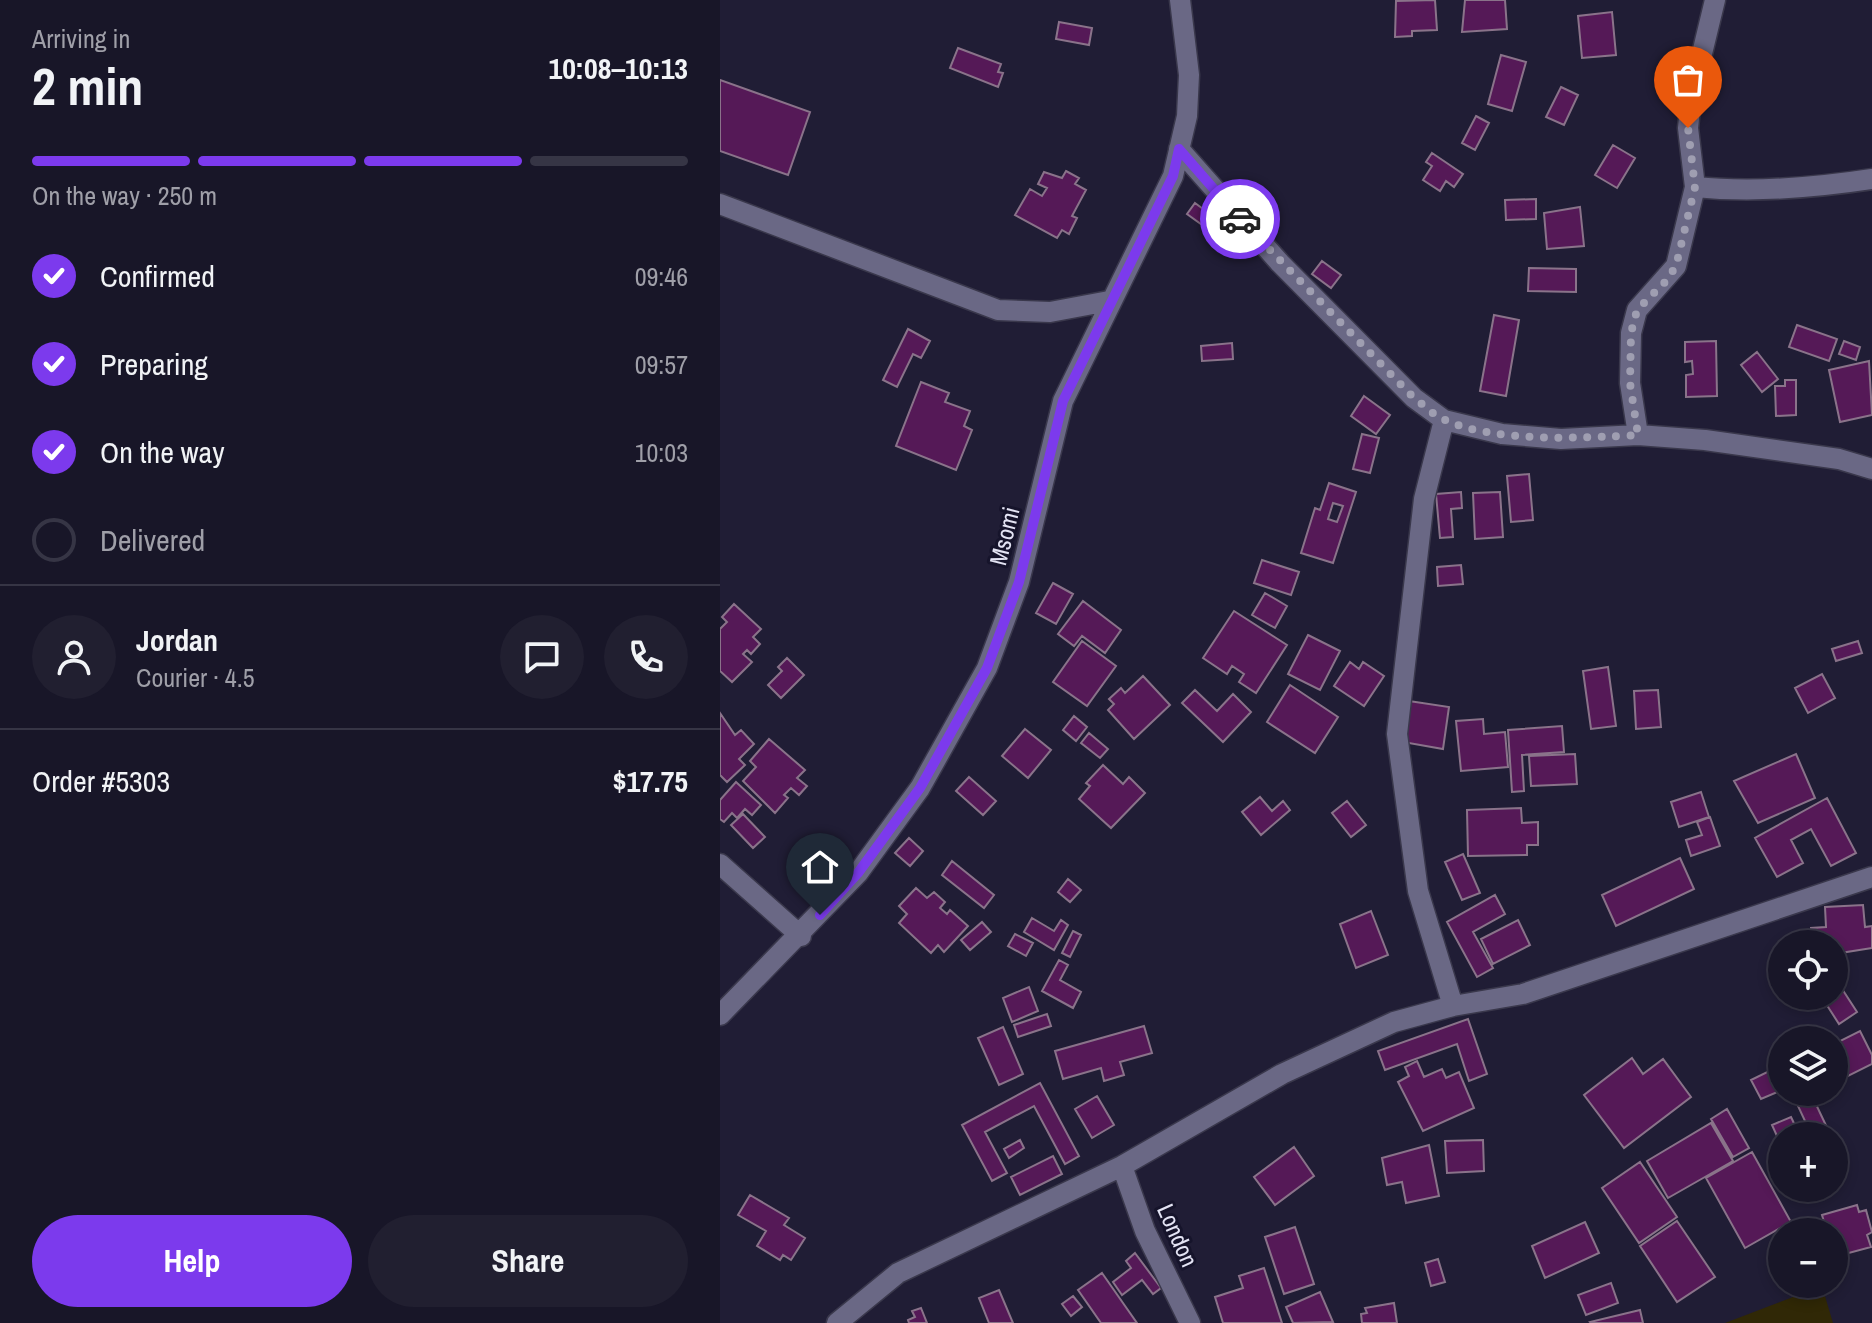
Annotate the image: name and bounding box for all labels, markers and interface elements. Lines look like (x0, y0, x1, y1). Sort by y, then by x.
text: Arriving in (32, 21, 130, 56)
pin (1654, 46, 1722, 128)
text: 10:08–10:13 (549, 48, 688, 88)
text: 2 min (32, 51, 143, 121)
icon: bag (1666, 58, 1710, 102)
text: On the way · 250 m (32, 178, 217, 213)
courier (1200, 179, 1280, 259)
icon: car (1218, 197, 1262, 241)
icon: check (32, 254, 76, 298)
text: Confirmed (100, 256, 215, 296)
text: 09:46 (635, 259, 688, 294)
icon: check (32, 342, 76, 386)
text: Preparing (100, 344, 208, 384)
text: 09:57 (635, 347, 688, 382)
icon: check (32, 430, 76, 474)
text: On the way (100, 432, 224, 472)
text: 10:03 (635, 435, 688, 470)
street label: Msomi (981, 503, 1027, 569)
text: Delivered (100, 520, 205, 560)
button: person (32, 615, 116, 699)
button: chat (500, 615, 584, 699)
button: phone (604, 615, 688, 699)
text: Jordan (136, 620, 218, 660)
text: Courier · 4.5 (136, 660, 255, 695)
text: Order #5303 (32, 761, 170, 801)
text: $17.75 (613, 761, 688, 801)
pin (786, 833, 854, 915)
icon: home (798, 845, 842, 889)
map controls (1768, 930, 1848, 1298)
button: locate (1768, 930, 1848, 1010)
button: layers (1768, 1026, 1848, 1106)
button: + (1768, 1122, 1848, 1202)
street label: London (1150, 1198, 1206, 1272)
button: Help (32, 1215, 352, 1307)
button: Share (368, 1215, 688, 1307)
button: − (1768, 1218, 1848, 1298)

